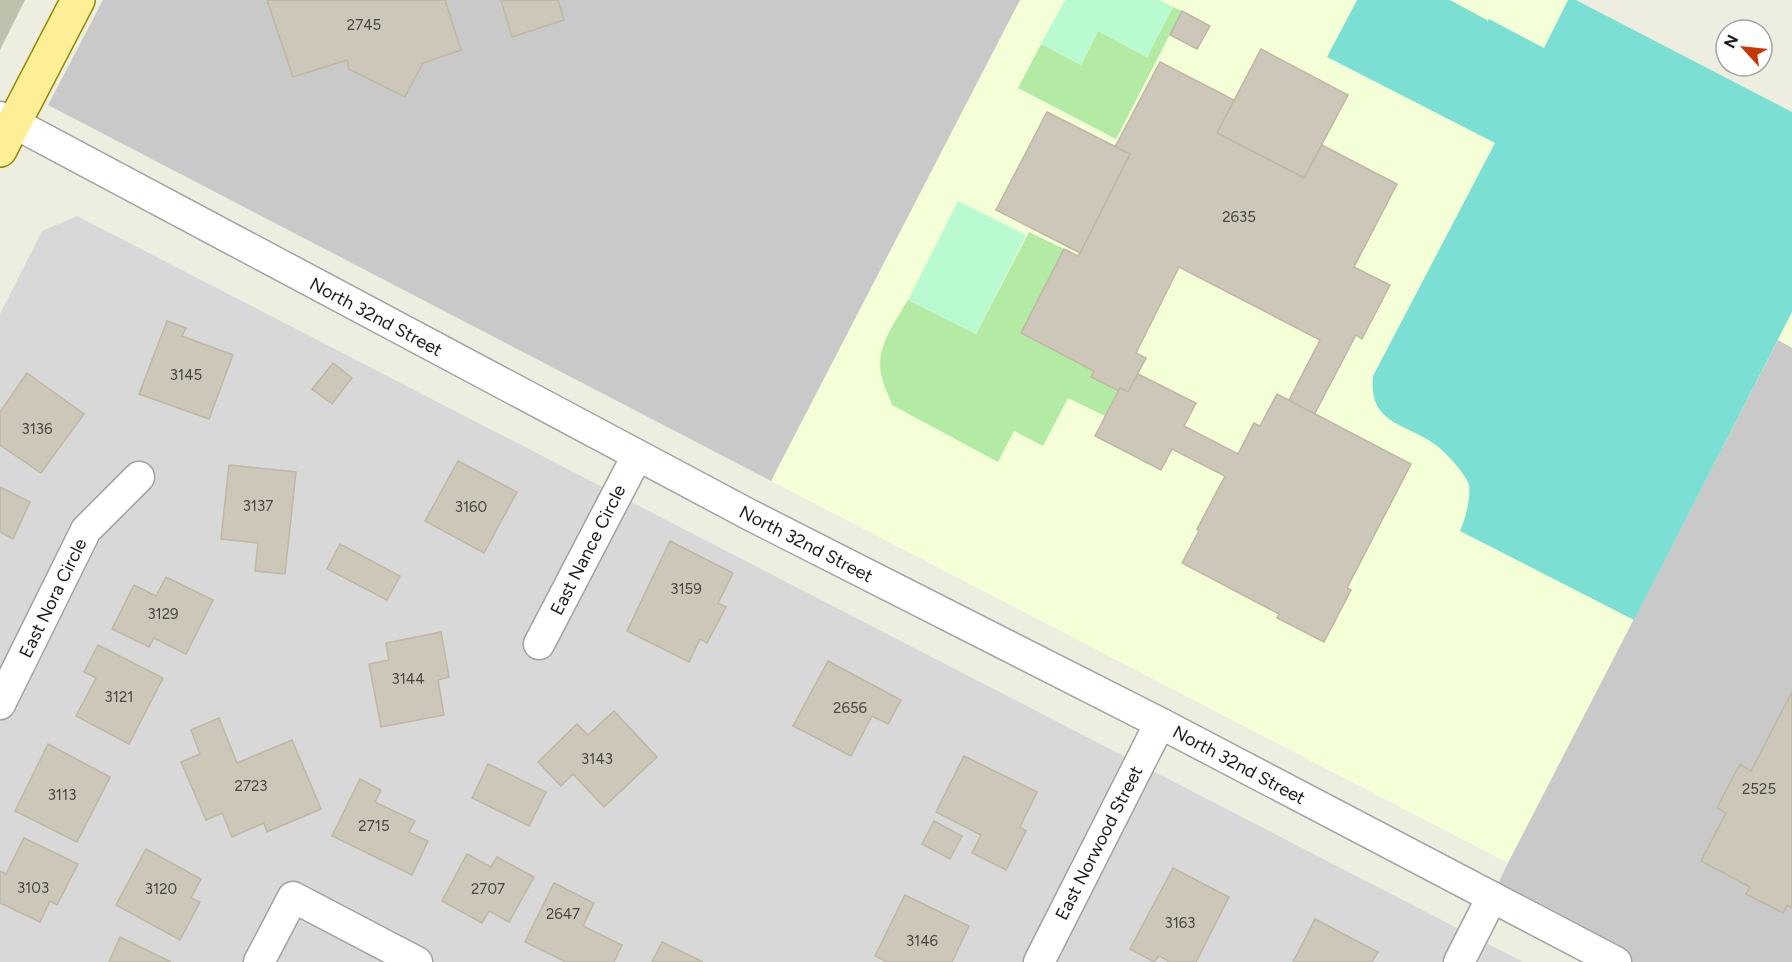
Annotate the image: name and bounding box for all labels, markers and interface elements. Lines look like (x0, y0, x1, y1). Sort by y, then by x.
house number: 2745 (347, 16, 381, 34)
north arrow (1714, 18, 1774, 78)
text: N (1720, 32, 1742, 51)
house number: 2635 (1222, 208, 1256, 226)
street label: North 32nd Street (306, 273, 446, 361)
house number: 3145 (170, 366, 202, 384)
house number: 3136 (21, 420, 53, 438)
street label: East Nance Circle (546, 481, 630, 619)
house number: 3137 (243, 497, 273, 515)
house number: 3160 (455, 498, 487, 516)
street label: North 32nd Street (735, 501, 877, 587)
street label: East Nora Circle (15, 534, 92, 661)
house number: 3159 (670, 580, 702, 598)
house number: 3129 (147, 605, 179, 623)
house number: 3144 (392, 670, 425, 688)
house number: 3121 (105, 688, 133, 706)
house number: 2656 (833, 699, 868, 717)
street label: North 32nd Street (1169, 721, 1309, 809)
house number: 3143 (581, 750, 613, 768)
street label: East Norwood Street (1051, 762, 1148, 924)
house number: 2723 (235, 777, 268, 795)
house number: 2525 (1742, 780, 1776, 798)
house number: 3113 (48, 786, 76, 804)
house number: 2715 (358, 817, 390, 835)
house number: 3103 (17, 879, 49, 897)
house number: 3120 (145, 880, 177, 898)
house number: 2707 (471, 880, 505, 898)
house number: 2647 (546, 905, 580, 923)
house number: 3163 (1164, 914, 1196, 932)
house number: 3146 (906, 932, 939, 950)

